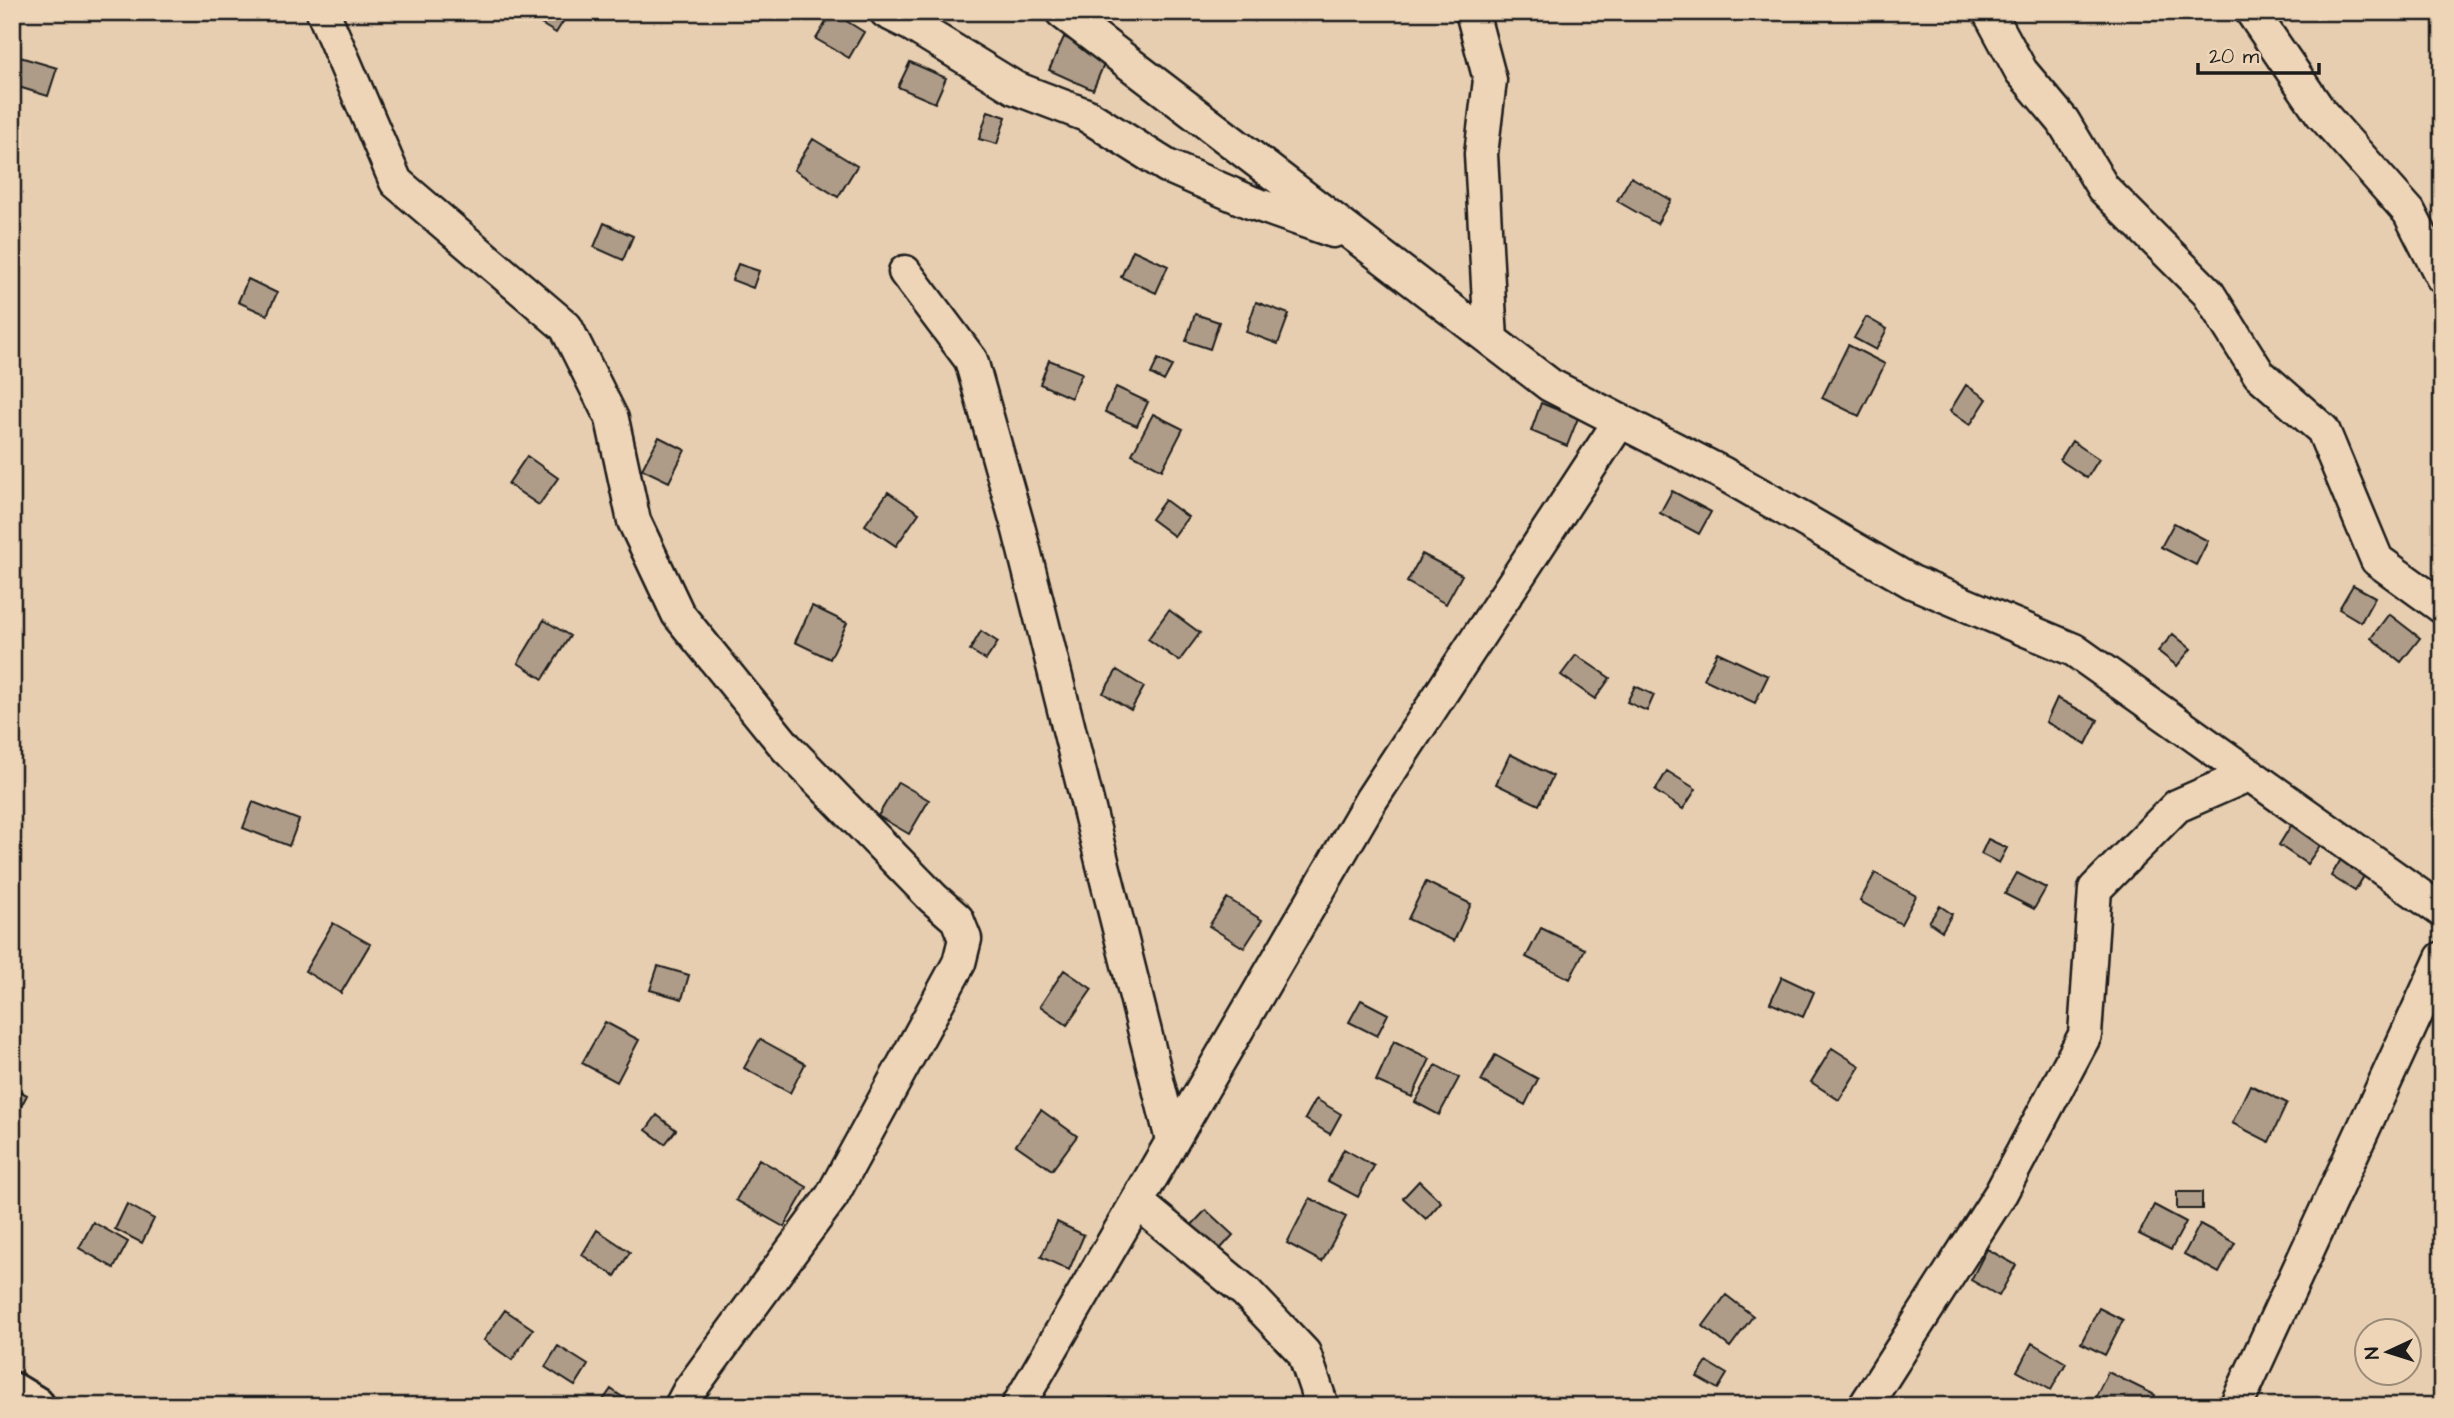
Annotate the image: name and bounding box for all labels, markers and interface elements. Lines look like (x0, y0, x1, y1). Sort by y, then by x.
scale bar (2198, 32, 2319, 76)
text: 20 m (2209, 42, 2260, 71)
north arrow (2352, 1316, 2422, 1386)
text: N (2359, 1346, 2386, 1360)

